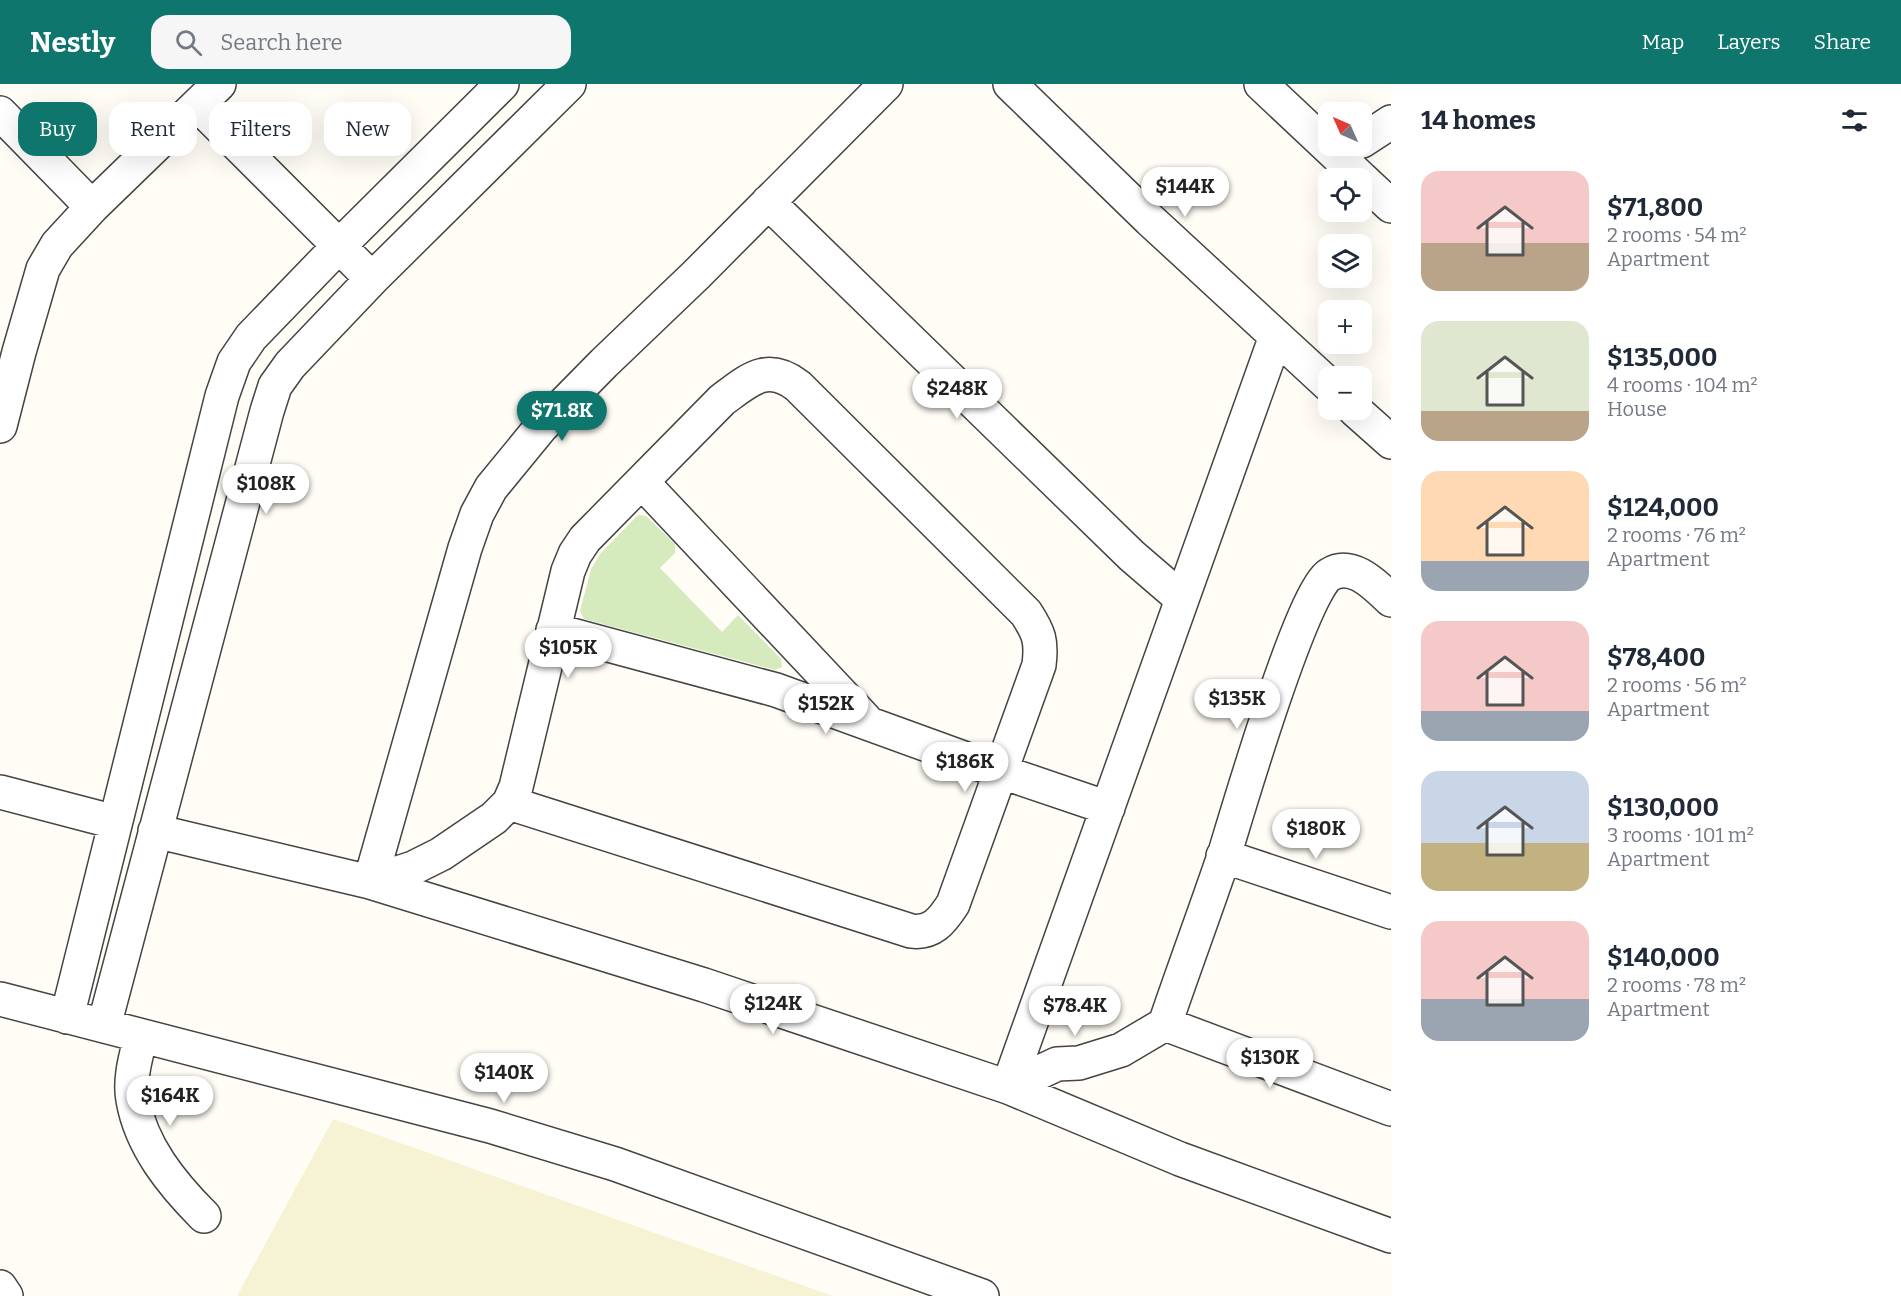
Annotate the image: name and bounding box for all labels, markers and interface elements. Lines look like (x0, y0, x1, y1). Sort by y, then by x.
search box (151, 15, 571, 69)
text: Nestly (30, 26, 115, 59)
icon: search (172, 26, 205, 59)
text: Search here (220, 29, 342, 56)
text: Map (1642, 29, 1684, 55)
text: Layers (1717, 29, 1781, 55)
text: Share (1814, 29, 1871, 55)
chip: Buy (18, 102, 97, 156)
chip: Rent (109, 102, 197, 156)
chip: Filters (209, 102, 312, 156)
chip: New (324, 102, 411, 156)
north arrow (1318, 102, 1372, 156)
map controls (1318, 102, 1372, 420)
icon: filters (1838, 104, 1871, 137)
text: 14 homes (1421, 105, 1536, 136)
pin: $144K (1143, 167, 1227, 218)
button: locate (1318, 168, 1372, 222)
text: $144K (1155, 174, 1215, 198)
text: $71,800 (1607, 192, 1703, 223)
icon: home (1469, 195, 1541, 267)
text: 2 rooms · 54 m² (1607, 223, 1747, 247)
button: layers (1318, 234, 1372, 288)
text: Apartment (1607, 247, 1710, 271)
button: + (1318, 300, 1372, 354)
text: $135,000 (1607, 342, 1717, 373)
icon: home (1469, 345, 1541, 417)
button: − (1318, 366, 1372, 420)
pin: $248K (915, 369, 999, 420)
text: 4 rooms · 104 m² (1607, 373, 1758, 397)
text: $248K (926, 376, 988, 400)
pin: $71.8K (513, 391, 611, 442)
text: House (1607, 397, 1667, 421)
text: $71.8K (531, 398, 593, 422)
pin: $108K (224, 464, 308, 515)
text: $108K (236, 471, 296, 495)
text: $124,000 (1607, 492, 1719, 523)
icon: home (1469, 495, 1541, 567)
text: 2 rooms · 76 m² (1607, 523, 1746, 547)
text: Apartment (1607, 547, 1710, 571)
pin: $105K (526, 628, 610, 679)
text: $105K (539, 635, 597, 659)
text: $78,400 (1607, 642, 1705, 673)
icon: home (1469, 645, 1541, 717)
text: 2 rooms · 56 m² (1607, 673, 1747, 697)
pin: $135K (1195, 679, 1279, 730)
pin: $152K (784, 684, 868, 735)
text: $135K (1208, 686, 1266, 710)
text: $152K (798, 691, 854, 715)
text: Apartment (1607, 697, 1710, 721)
pin: $186K (923, 742, 1007, 793)
text: $186K (936, 749, 994, 773)
text: $130,000 (1607, 792, 1719, 823)
icon: home (1469, 795, 1541, 867)
pin: $180K (1274, 809, 1358, 860)
text: $180K (1286, 816, 1346, 840)
text: 3 rooms · 101 m² (1607, 823, 1754, 847)
text: Apartment (1607, 847, 1710, 871)
text: $140,000 (1607, 942, 1720, 973)
icon: home (1469, 945, 1541, 1017)
text: 2 rooms · 78 m² (1607, 973, 1746, 997)
pin: $124K (731, 984, 815, 1035)
pin: $78.4K (1026, 986, 1124, 1037)
text: $124K (744, 991, 802, 1015)
text: $78.4K (1043, 993, 1107, 1017)
text: Apartment (1607, 997, 1710, 1021)
pin: $130K (1228, 1038, 1312, 1089)
text: $130K (1240, 1045, 1300, 1069)
pin: $140K (462, 1053, 546, 1104)
text: $140K (474, 1060, 534, 1084)
pin: $164K (128, 1076, 212, 1127)
text: $164K (140, 1083, 200, 1107)

